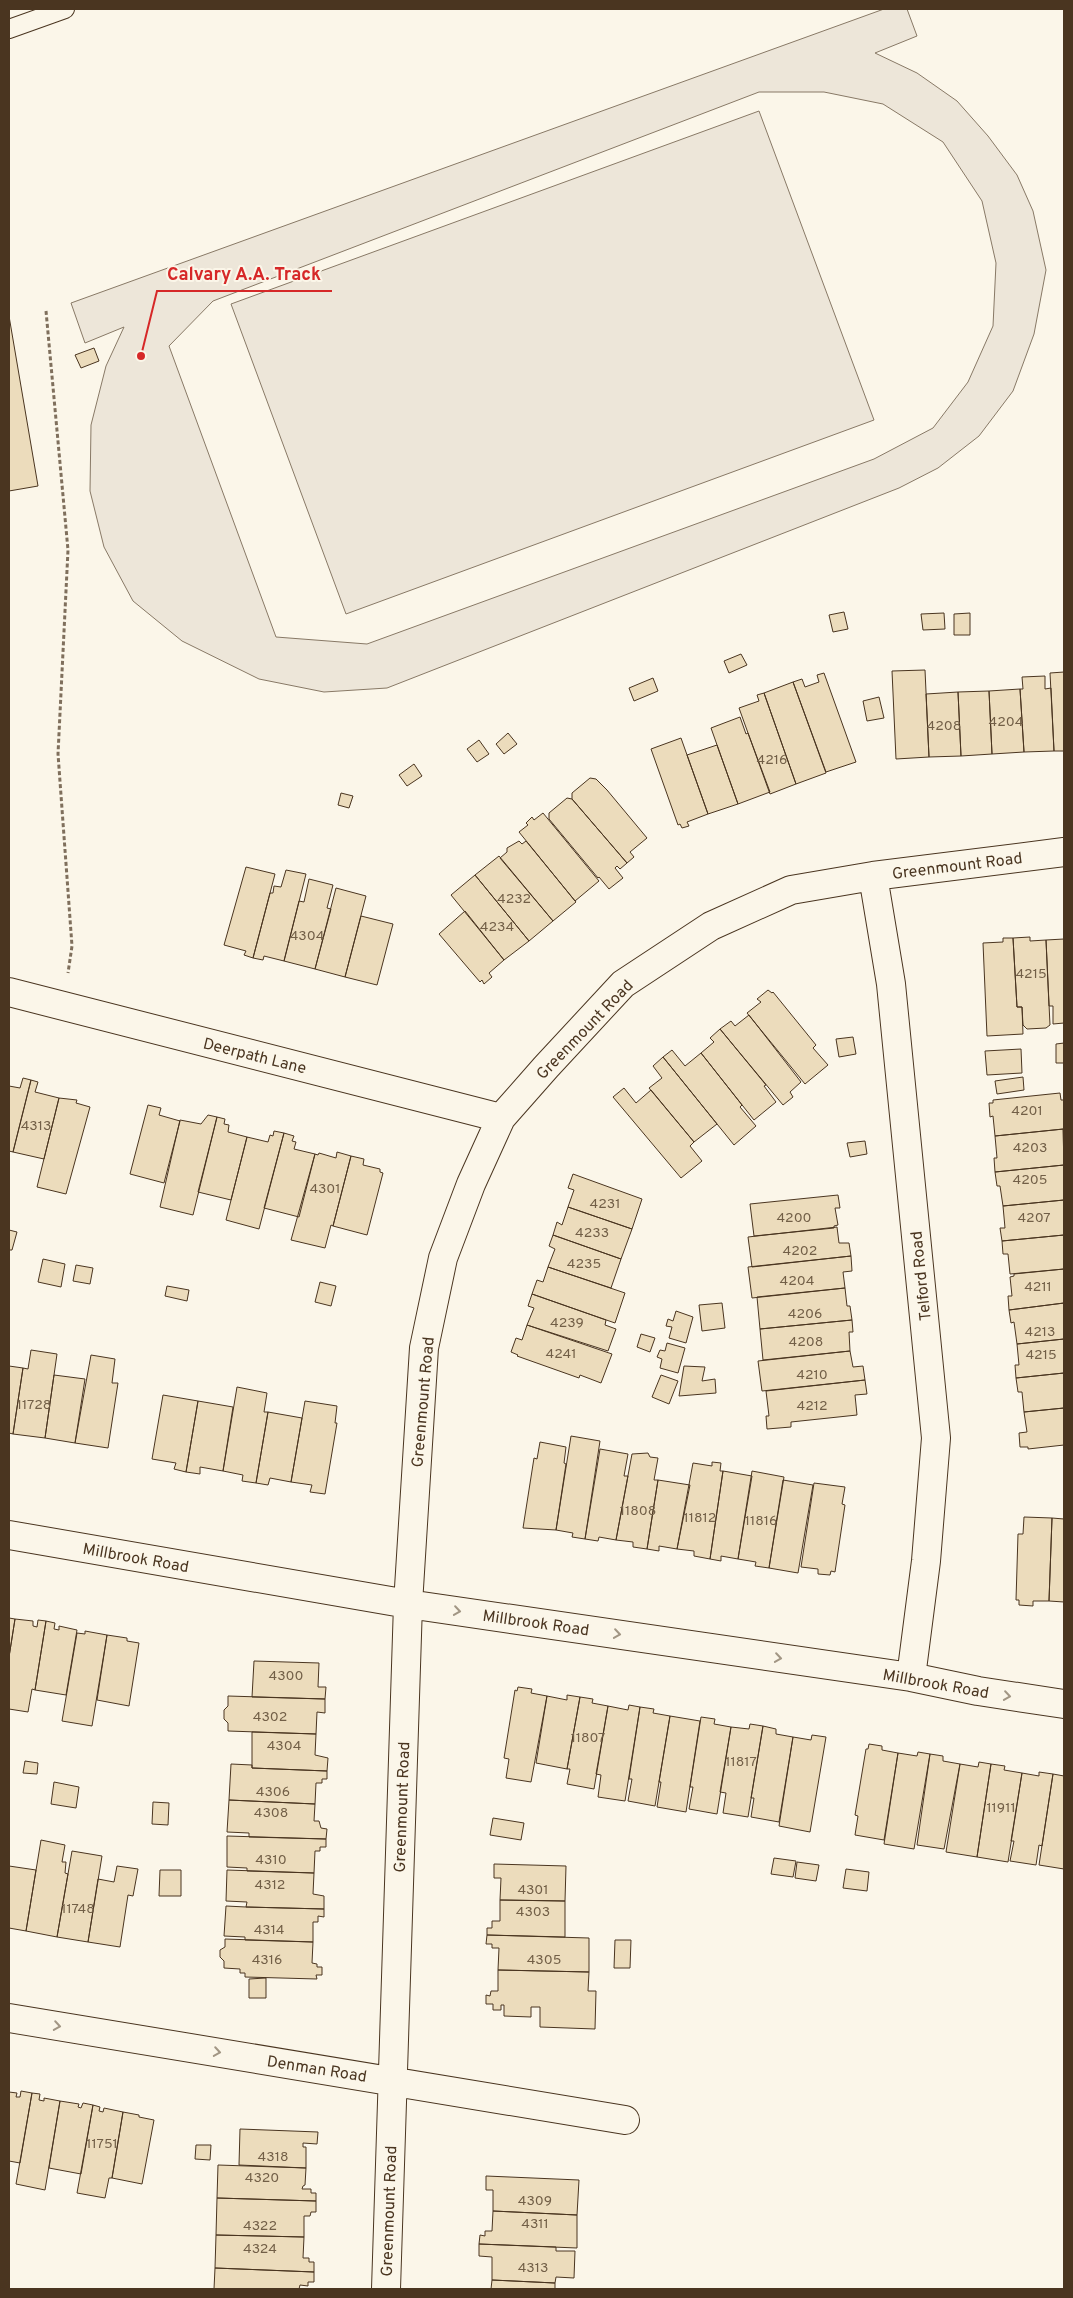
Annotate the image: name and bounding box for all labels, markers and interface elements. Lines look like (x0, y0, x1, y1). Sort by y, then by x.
callout: Calvary A.A. Track (157, 258, 332, 291)
text: Calvary A.A. Track (167, 264, 321, 287)
house number: 4204 (989, 714, 1023, 731)
house number: 4208 (927, 718, 961, 735)
house number: 4216 (757, 752, 787, 769)
street label: Greenmount Road (891, 849, 1024, 885)
house number: 4232 (497, 891, 531, 908)
house number: 4234 (480, 919, 514, 936)
house number: 4304 (290, 928, 324, 945)
house number: 4215 (1015, 966, 1047, 983)
street label: Greenmount Road (533, 976, 638, 1085)
street label: Deerpath Lane (201, 1034, 308, 1079)
house number: 4201 (1011, 1103, 1043, 1120)
house number: 4313 (21, 1118, 51, 1135)
house number: 4203 (1013, 1140, 1047, 1157)
house number: 4205 (1013, 1172, 1047, 1189)
house number: 4301 (309, 1181, 341, 1198)
house number: 4231 (590, 1196, 620, 1213)
house number: 4200 (776, 1210, 812, 1227)
house number: 4207 (1017, 1210, 1051, 1227)
house number: 4233 (575, 1225, 609, 1242)
street label: Telford Road (907, 1230, 937, 1322)
house number: 4202 (783, 1243, 817, 1260)
house number: 4235 (567, 1256, 601, 1273)
house number: 4204 (780, 1273, 814, 1290)
house number: 4211 (1024, 1279, 1052, 1296)
house number: 4206 (788, 1306, 822, 1323)
house number: 4239 (550, 1315, 584, 1332)
house number: 4213 (1025, 1324, 1055, 1341)
house number: 4208 (789, 1334, 823, 1351)
street label: Greenmount Road (408, 1336, 440, 1468)
house number: 4241 (545, 1346, 577, 1363)
house number: 4215 (1025, 1347, 1057, 1364)
house number: 4210 (796, 1367, 828, 1384)
house number: 11728 (17, 1397, 51, 1414)
house number: 4212 (796, 1398, 828, 1415)
house number: 11808 (620, 1503, 656, 1520)
house number: 11812 (684, 1510, 716, 1527)
house number: 11816 (745, 1513, 777, 1530)
street label: Millbrook Road (81, 1540, 190, 1578)
one-way arrow (452, 1605, 461, 1615)
street label: Millbrook Road (481, 1607, 590, 1641)
one-way arrow (614, 1628, 622, 1639)
one-way arrow (774, 1652, 783, 1662)
street label: Millbrook Road (881, 1666, 990, 1704)
house number: 4300 (269, 1668, 303, 1685)
one-way arrow (1004, 1690, 1012, 1701)
house number: 4302 (253, 1709, 287, 1726)
house number: 11807 (571, 1730, 605, 1747)
house number: 4304 (267, 1738, 301, 1755)
street label: Greenmount Road (391, 1741, 415, 1873)
house number: 11817 (725, 1754, 757, 1771)
house number: 4306 (256, 1784, 290, 1801)
house number: 11911 (986, 1800, 1016, 1817)
house number: 4308 (254, 1805, 288, 1822)
house number: 4310 (255, 1852, 287, 1869)
house number: 4312 (255, 1877, 285, 1894)
house number: 4301 (517, 1882, 549, 1899)
house number: 11748 (61, 1901, 95, 1918)
house number: 4303 (516, 1904, 550, 1921)
house number: 4314 (254, 1922, 284, 1939)
house number: 4316 (252, 1952, 282, 1969)
house number: 4305 (527, 1952, 561, 1969)
one-way arrow (52, 2020, 61, 2030)
one-way arrow (213, 2046, 222, 2056)
street label: Denman Road (265, 2052, 368, 2088)
house number: 11751 (86, 2136, 118, 2153)
street label: Greenmount Road (378, 2145, 402, 2277)
house number: 4318 (258, 2149, 288, 2166)
house number: 4320 (245, 2170, 279, 2187)
house number: 4309 (518, 2193, 552, 2210)
house number: 4311 (521, 2216, 549, 2233)
house number: 4322 (243, 2218, 277, 2235)
house number: 4324 (243, 2241, 277, 2258)
house number: 4313 (518, 2260, 548, 2277)

